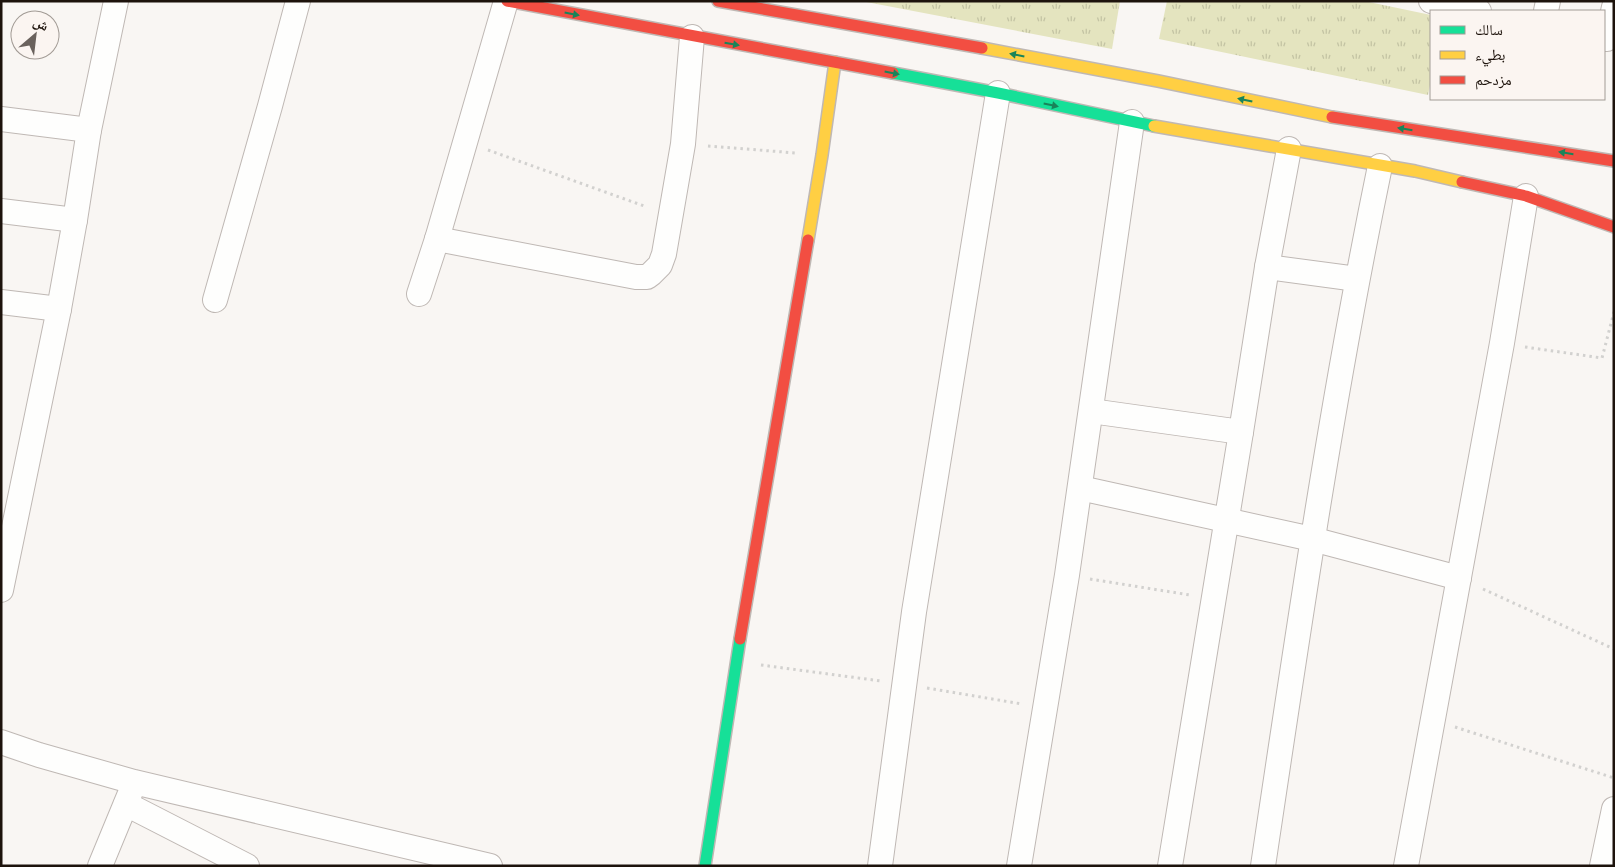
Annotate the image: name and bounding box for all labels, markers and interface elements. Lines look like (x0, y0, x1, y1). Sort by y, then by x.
north arrow (10, 10, 60, 60)
one-way arrow (565, 10, 581, 18)
legend (1430, 10, 1605, 100)
text: ش (30, 12, 52, 35)
text: سالك (1475, 20, 1503, 39)
one-way arrow (724, 40, 740, 48)
text: بطيء (1475, 45, 1505, 67)
one-way arrow (1009, 50, 1025, 58)
one-way arrow (884, 69, 899, 77)
text: مزدحم (1475, 70, 1512, 90)
one-way arrow (1238, 96, 1253, 104)
one-way arrow (1044, 101, 1060, 109)
one-way arrow (1397, 124, 1413, 132)
one-way arrow (1557, 149, 1573, 157)

